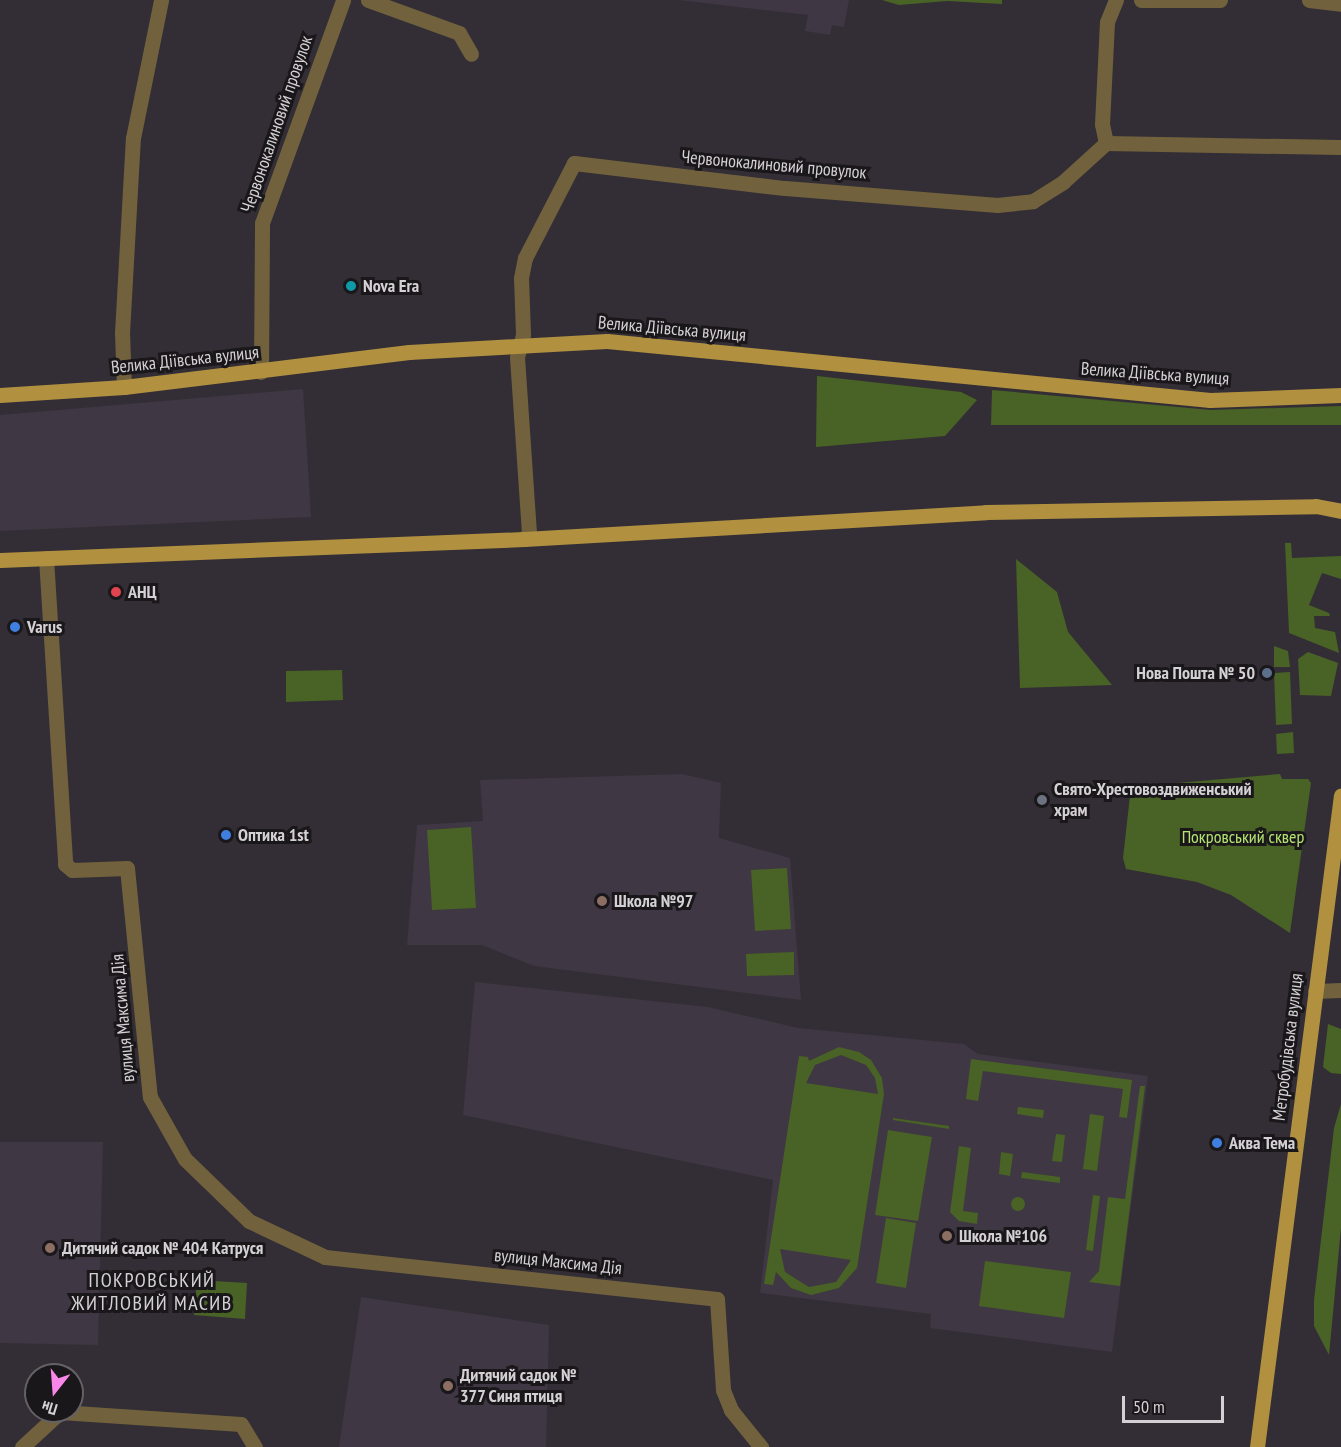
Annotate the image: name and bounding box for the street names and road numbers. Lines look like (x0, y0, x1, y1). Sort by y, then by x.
street label: Червонокалиновий провулок (237, 33, 317, 215)
street label: Червонокалиновий провулок (681, 146, 867, 184)
street label: Велика Діївська вулиця (597, 312, 747, 346)
street label: Велика Діївська вулиця (110, 341, 260, 379)
street label: Велика Діївська вулиця (1080, 358, 1230, 390)
street label: вулиця Максима Дія (107, 953, 139, 1083)
street label: Метробудівська вулиця (1268, 972, 1308, 1122)
street label: вулиця Максима Дія (493, 1245, 623, 1279)

